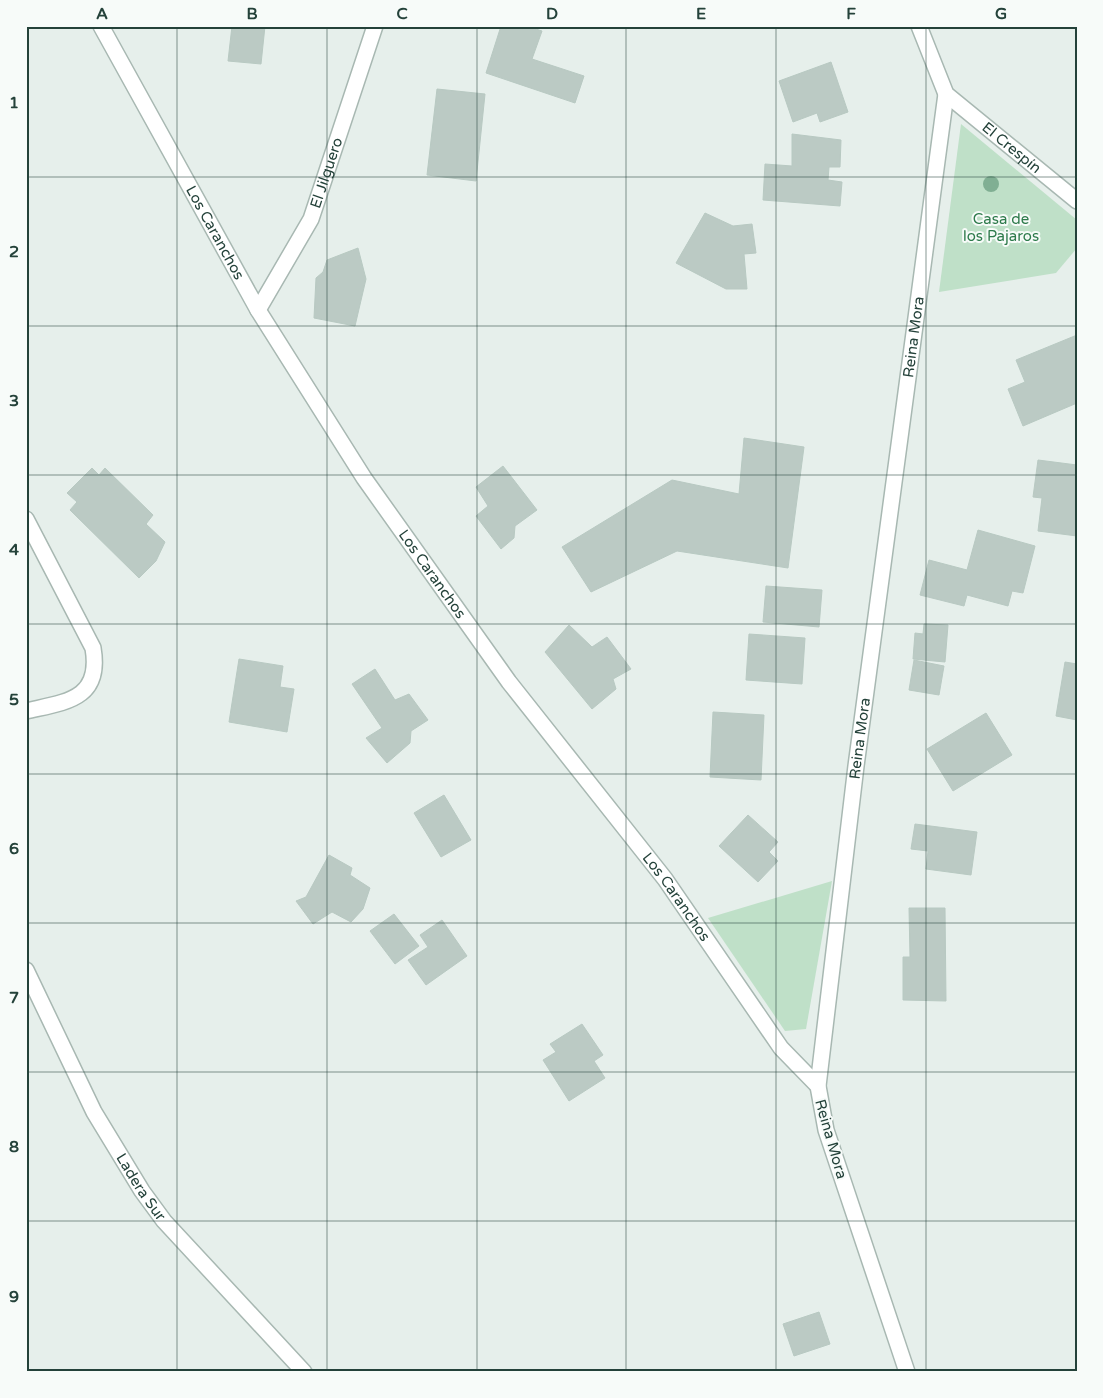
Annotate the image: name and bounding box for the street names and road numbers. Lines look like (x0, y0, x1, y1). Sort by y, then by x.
street label: El Crespín (978, 118, 1045, 177)
street label: El Jilguero (306, 135, 346, 210)
street label: Los Caranchos (182, 182, 248, 283)
street label: Reina Mora (899, 295, 928, 379)
street label: Los Caranchos (395, 526, 470, 622)
street label: Reina Mora (846, 697, 874, 780)
street label: Los Caranchos (639, 849, 714, 945)
street label: Reina Mora (811, 1097, 851, 1181)
street label: Ladera Sur (112, 1150, 170, 1224)

